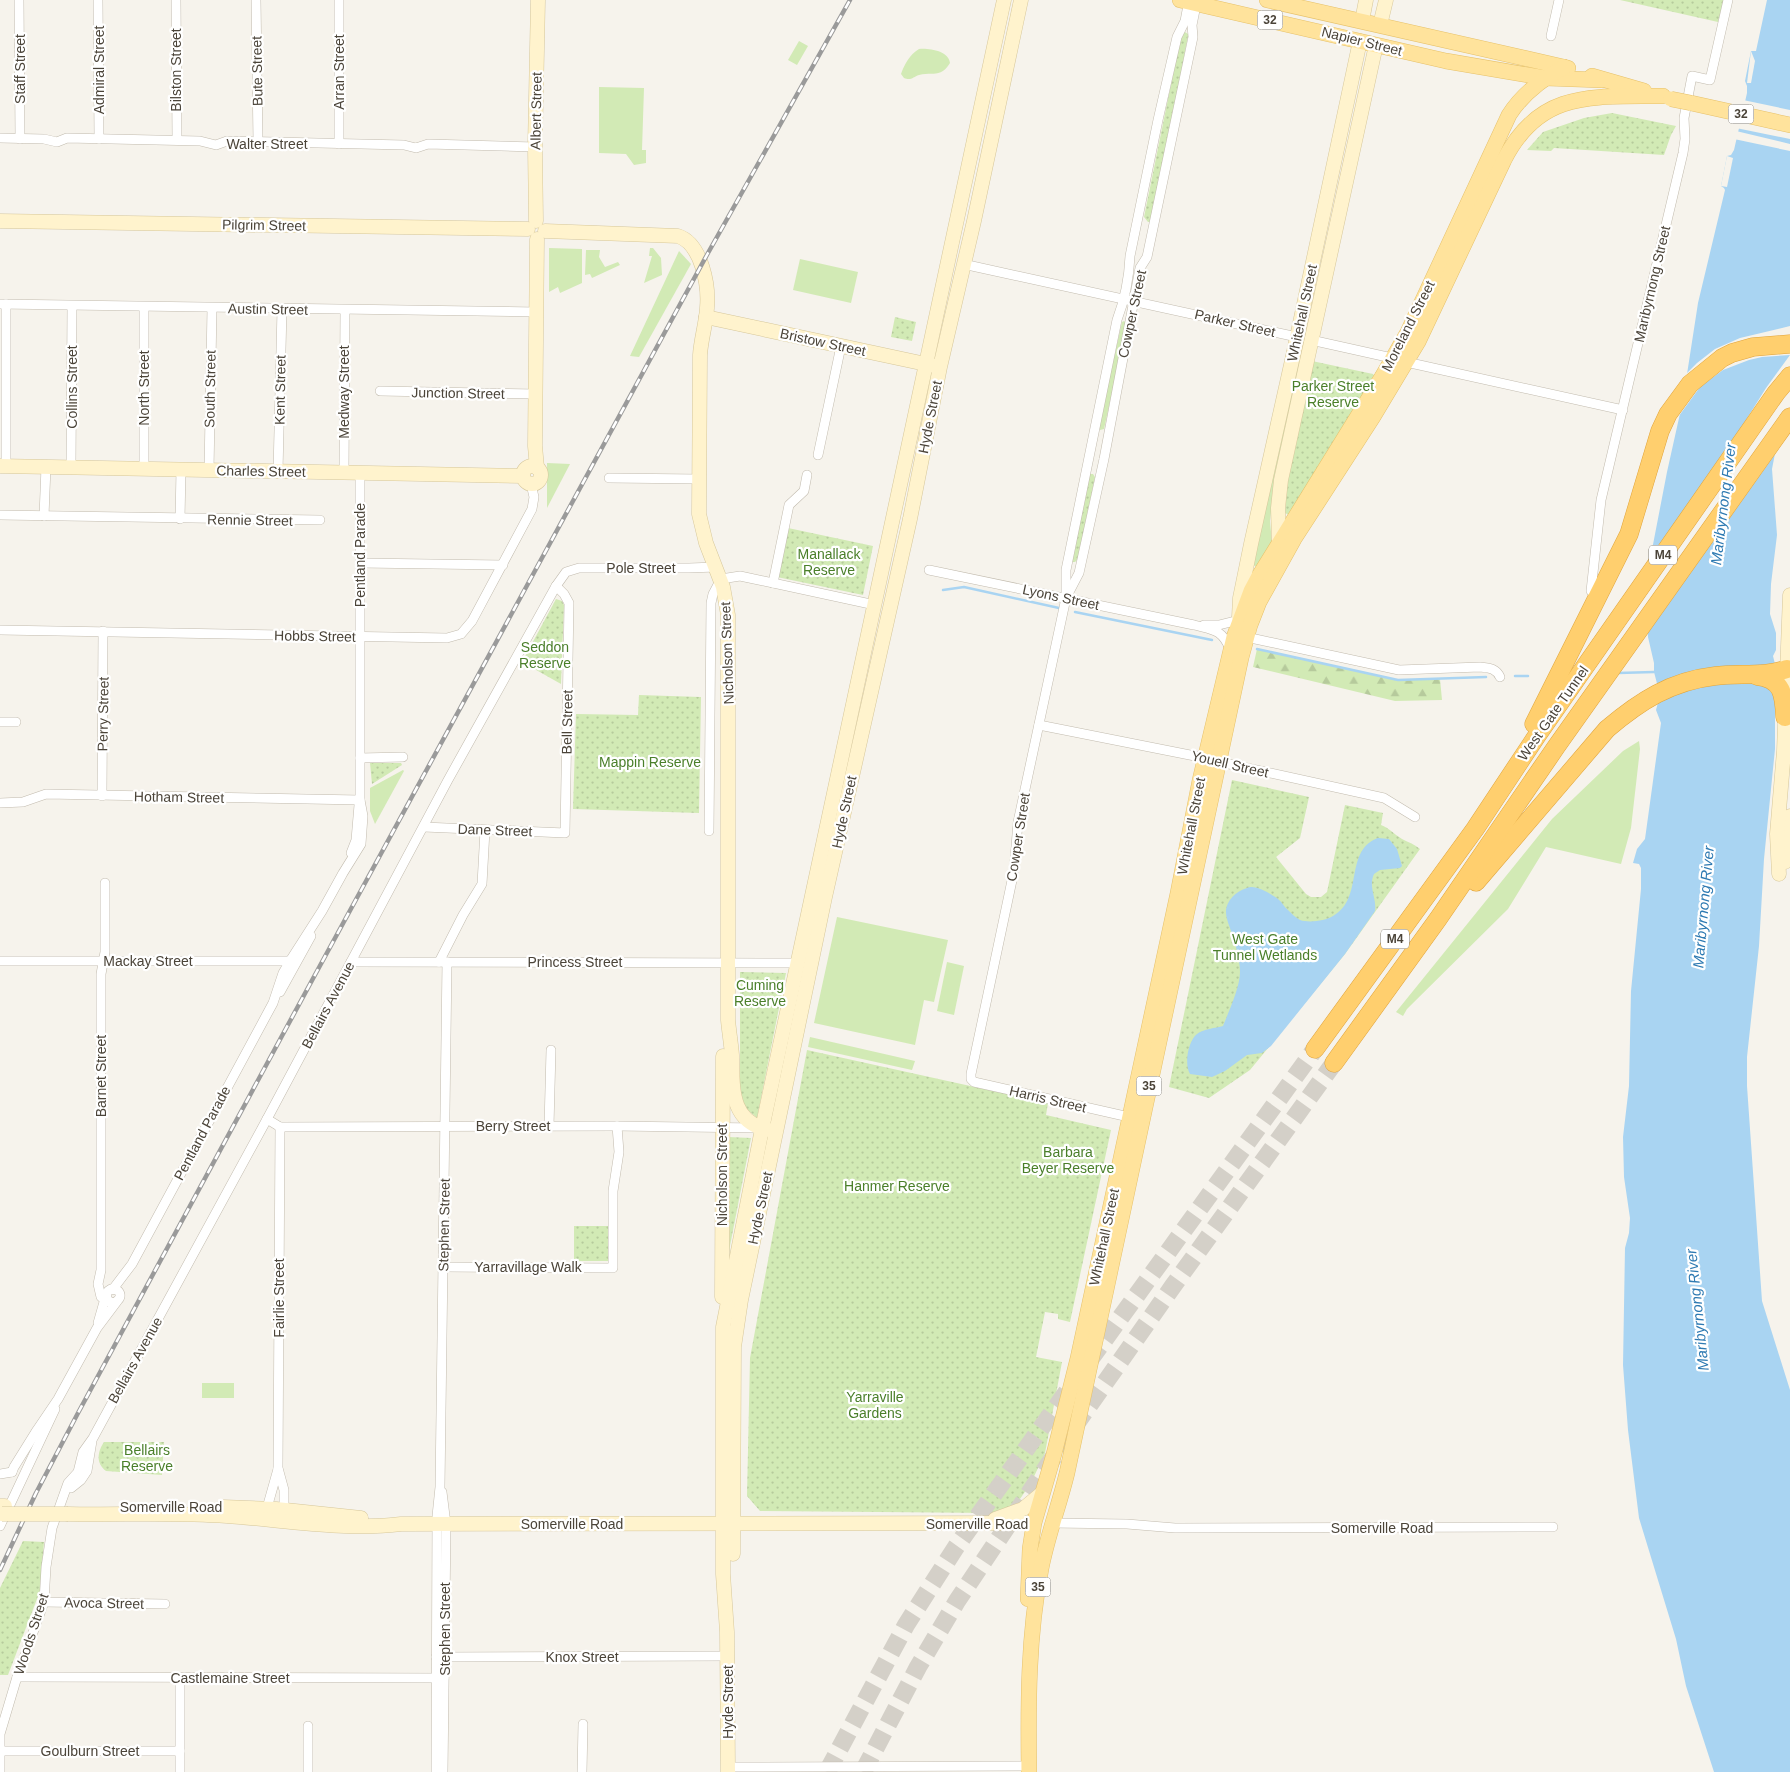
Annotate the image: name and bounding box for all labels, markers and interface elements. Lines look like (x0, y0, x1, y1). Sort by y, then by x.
road number: 32 (1258, 10, 1282, 30)
street label: Napier Street (1320, 23, 1404, 59)
street label: Admiral Street (91, 26, 107, 114)
street label: Bilston Street (168, 28, 184, 112)
street label: Staff Street (12, 34, 28, 104)
street label: Arran Street (331, 34, 347, 110)
street label: Bute Street (248, 36, 266, 106)
street label: Albert Street (527, 72, 545, 150)
road number: 32 (1728, 105, 1754, 124)
street label: Walter Street (226, 136, 308, 152)
street label: Pilgrim Street (222, 216, 306, 234)
street label: Maribyrnong Street (1631, 224, 1673, 344)
street label: Whitehall Street (1284, 263, 1320, 363)
street label: Cowper Street (1115, 268, 1149, 359)
street label: Moreland Street (1378, 278, 1438, 374)
street label: Austin Street (228, 300, 308, 318)
street label: Parker Street (1193, 306, 1277, 340)
street label: Bristow Street (779, 325, 867, 359)
street label: Collins Street (64, 345, 80, 429)
street label: Medway Street (336, 345, 352, 439)
street label: North Street (136, 350, 152, 426)
street label: South Street (201, 350, 219, 428)
street label: Kent Street (271, 355, 289, 425)
park label: Parker Street Reserve (1292, 378, 1374, 410)
street label: Hyde Street (915, 379, 945, 455)
street label: Junction Street (411, 384, 505, 402)
water label: Maribyrnong River (1707, 441, 1739, 566)
street label: Charles Street (216, 462, 306, 480)
street label: Pentland Parade (352, 503, 368, 607)
street label: Rennie Street (207, 511, 293, 529)
park label: Manallack Reserve (797, 546, 862, 578)
road number: M4 (1649, 546, 1677, 564)
street label: Pole Street (606, 560, 676, 576)
street label: Lyons Street (1021, 581, 1101, 613)
street label: Nicholson Street (717, 601, 737, 705)
street label: Hobbs Street (274, 627, 356, 645)
park label: Seddon Reserve (519, 639, 571, 671)
street label: West Gate Tunnel (1514, 663, 1592, 763)
street label: Perry Street (94, 676, 112, 751)
street label: Bell Street (558, 689, 576, 754)
street label: Youell Street (1190, 747, 1270, 781)
park label: Mappin Reserve (599, 754, 701, 770)
street label: Hyde Street (828, 774, 860, 850)
street label: Whitehall Street (1174, 776, 1208, 876)
street label: Hotham Street (134, 788, 224, 806)
street label: Cowper Street (1003, 791, 1033, 882)
street label: Dane Street (457, 821, 533, 839)
water label: Maribyrnong River (1689, 844, 1717, 969)
road number: M4 (1381, 930, 1409, 949)
park label: West Gate Tunnel Wetlands (1213, 931, 1317, 963)
street label: Mackay Street (103, 953, 193, 969)
street label: Princess Street (528, 954, 623, 970)
street label: Bellairs Avenue (298, 959, 358, 1051)
park label: Cuming Reserve (734, 977, 786, 1009)
street label: Barnet Street (93, 1035, 109, 1117)
road number: 35 (1136, 1076, 1162, 1096)
street label: Harris Street (1008, 1082, 1088, 1116)
street label: Pentland Parade (170, 1083, 234, 1183)
street label: Berry Street (476, 1118, 550, 1134)
street label: Nicholson Street (714, 1124, 730, 1226)
park label: Barbara Beyer Reserve (1022, 1144, 1115, 1176)
street label: Hyde Street (744, 1170, 776, 1246)
street label: Stephen Street (435, 1178, 453, 1272)
park label: Hanmer Reserve (844, 1178, 950, 1194)
street label: Whitehall Street (1086, 1187, 1122, 1287)
water label: Maribyrnong River (1682, 1247, 1712, 1372)
street label: Fairlie Street (271, 1258, 287, 1338)
street label: Yarravillage Walk (474, 1259, 583, 1275)
street label: Bellairs Avenue (105, 1314, 165, 1406)
park label: Yarraville Gardens (846, 1389, 904, 1421)
park label: Bellairs Reserve (121, 1442, 173, 1474)
street label: Somerville Road (120, 1499, 222, 1515)
street label: Somerville Road (521, 1516, 623, 1532)
street label: Somerville Road (926, 1516, 1028, 1532)
street label: Somerville Road (1331, 1520, 1433, 1536)
road number: 35 (1026, 1578, 1050, 1596)
street label: Stephen Street (437, 1582, 453, 1676)
street label: Woods Street (10, 1591, 52, 1677)
street label: Avoca Street (64, 1594, 144, 1612)
street label: Knox Street (545, 1649, 619, 1665)
street label: Hyde Street (720, 1665, 736, 1739)
street label: Castlemaine Street (170, 1670, 290, 1686)
street label: Goulburn Street (41, 1743, 140, 1759)

